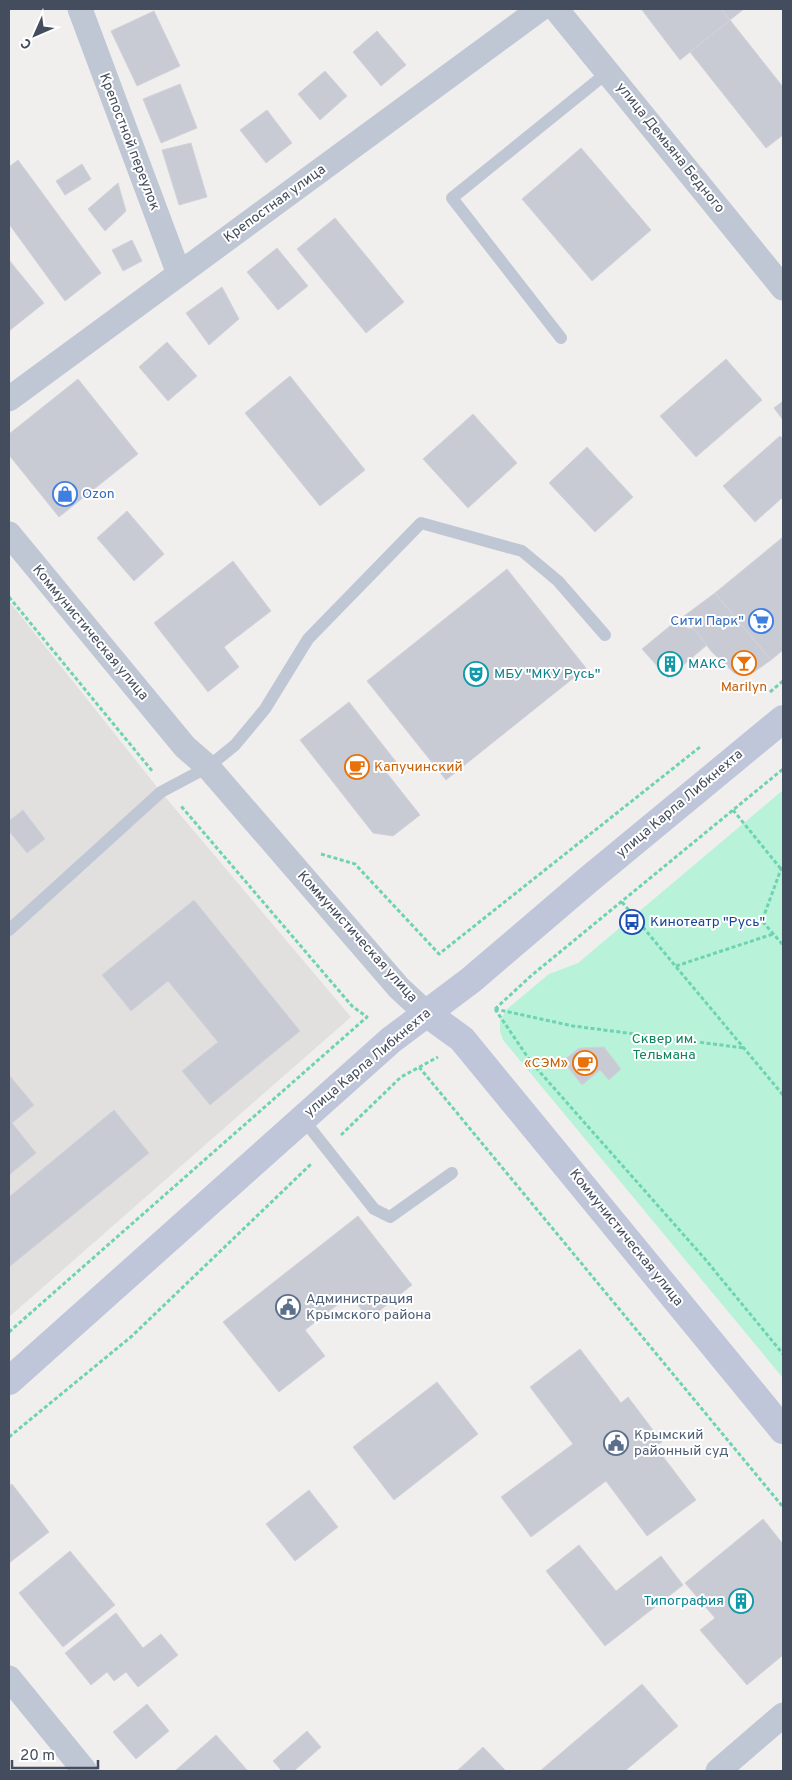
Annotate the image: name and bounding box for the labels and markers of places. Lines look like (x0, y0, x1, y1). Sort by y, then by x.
shop icon: Ozon (52, 481, 78, 507)
place label: Ozon (82, 486, 115, 503)
supermarket icon: Сити Парк" (748, 608, 774, 634)
place label: Сити Парк" (670, 613, 744, 630)
bar icon: Marilyn (731, 650, 757, 676)
building icon: МАКС (657, 651, 683, 677)
place label: МАКС (688, 656, 726, 673)
theatre icon: МБУ "МКУ Русь" (463, 661, 489, 687)
place label: МБУ "МКУ Русь" (494, 666, 600, 683)
place label: Marilyn (721, 679, 767, 696)
cafe icon: Капучинский (344, 754, 370, 780)
place label: Капучинский (374, 759, 463, 776)
bus stop icon: Кинотеатр "Русь" (619, 909, 645, 935)
place label: Кинотеатр "Русь" (650, 914, 765, 931)
cafe icon: «СЭМ» (572, 1050, 598, 1076)
place label: «СЭМ» (524, 1055, 568, 1072)
place label: Администрация Крымского района (306, 1291, 431, 1324)
public building icon: Администрация Крымского района (275, 1294, 301, 1320)
place label: Крымский районный суд (634, 1427, 728, 1460)
public building icon: Крымский районный суд (603, 1430, 629, 1456)
building icon: Типография (728, 1588, 754, 1614)
place label: Типография (644, 1593, 724, 1610)

